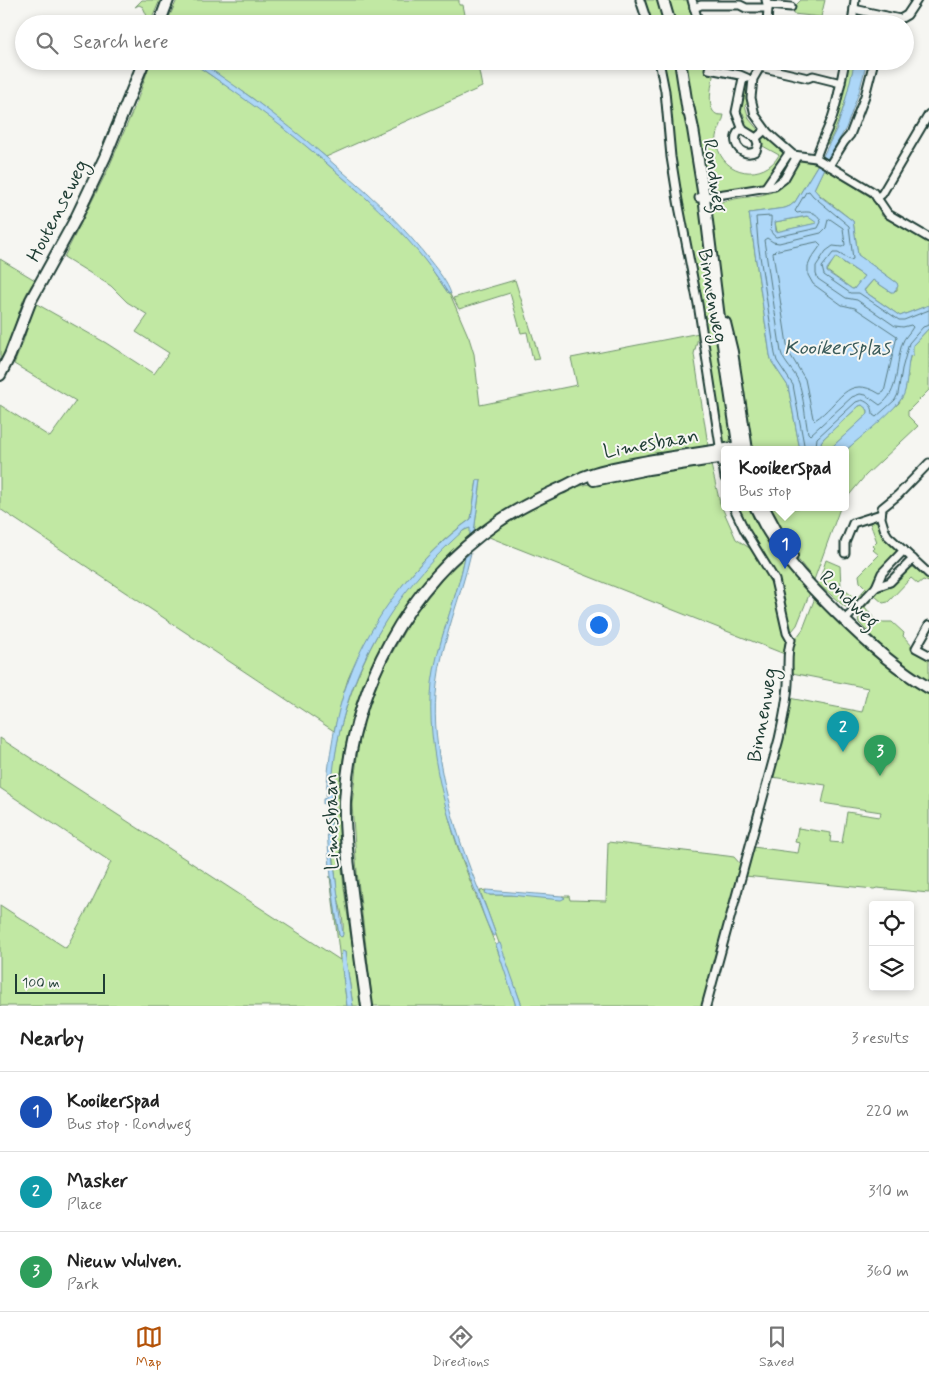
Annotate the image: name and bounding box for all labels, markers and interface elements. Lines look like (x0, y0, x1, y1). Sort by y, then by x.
search box (15, 15, 914, 70)
icon: search (33, 29, 61, 57)
text: Search here (73, 30, 169, 55)
street label: Rondweg (693, 137, 733, 215)
street label: Houtenseweg (21, 155, 96, 267)
street label: Binnenweg (689, 247, 734, 345)
water label: Kooikersplas (784, 334, 892, 362)
street label: Limesbaan (601, 422, 701, 466)
popup (721, 446, 849, 511)
text: Kooikerspad (739, 456, 831, 481)
text: Bus stop (739, 481, 792, 502)
pin: 1 (769, 528, 801, 569)
street label: Rondweg (812, 565, 885, 637)
your location (586, 612, 612, 638)
street label: Binnenweg (741, 666, 786, 764)
pin: 2 (827, 711, 859, 752)
pin: 3 (864, 735, 896, 776)
street label: Limesbaan (318, 774, 346, 870)
map controls (869, 901, 914, 991)
button: locate (869, 901, 914, 946)
button: layers (869, 946, 914, 991)
scale bar (15, 971, 105, 994)
text: 100 m (22, 974, 60, 992)
text: Nearby (20, 1025, 84, 1053)
text: 3 results (851, 1028, 909, 1049)
text: Kooikerspad (67, 1089, 160, 1114)
text: 1 (32, 1101, 40, 1122)
text: 220 m (866, 1101, 909, 1122)
text: Bus stop · Rondweg (67, 1114, 192, 1135)
text: Masker (67, 1169, 128, 1194)
text: 2 (32, 1181, 40, 1202)
text: 310 m (868, 1181, 909, 1202)
text: Place (67, 1194, 102, 1215)
text: Nieuw Wulven. (67, 1249, 181, 1274)
text: 3 (32, 1261, 40, 1282)
text: 360 m (866, 1261, 909, 1282)
text: Park (67, 1274, 99, 1295)
tab: Map (135, 1323, 163, 1371)
tab: Directions (432, 1323, 490, 1371)
tab: Saved (759, 1323, 794, 1371)

